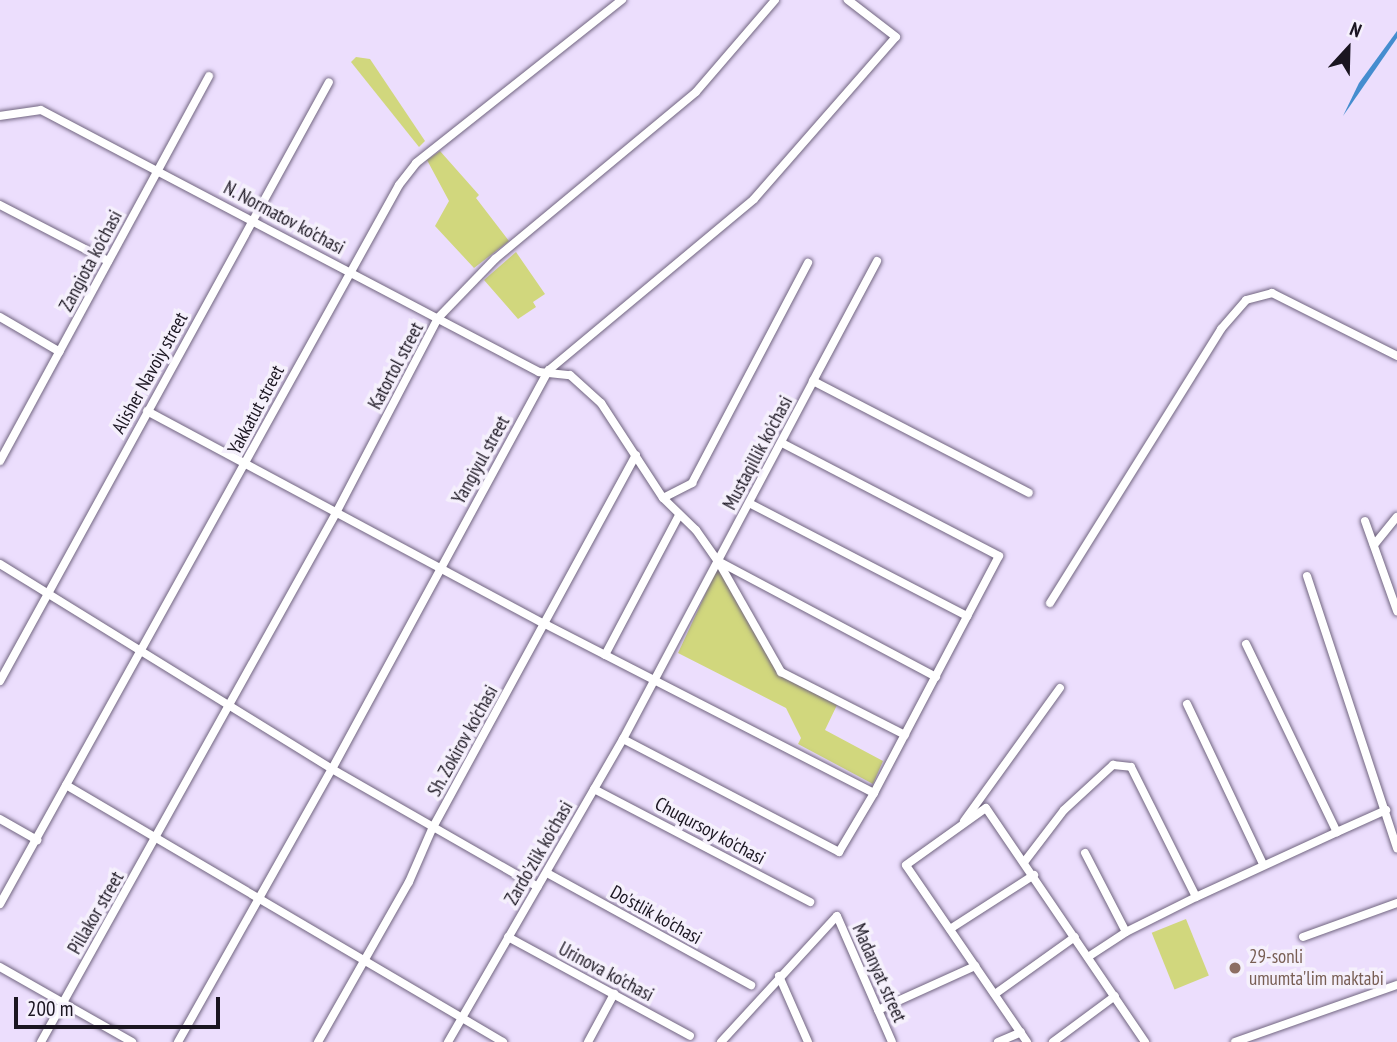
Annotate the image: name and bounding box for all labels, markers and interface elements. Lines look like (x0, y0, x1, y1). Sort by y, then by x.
north arrow (1313, 14, 1383, 84)
text: N (1347, 16, 1365, 43)
street label: N. Normatov ko'chasi (219, 176, 349, 260)
street label: Zangiota ko'chasi (55, 207, 127, 315)
street label: Alisher Navoiy street (107, 308, 193, 438)
street label: Katortol street (364, 319, 428, 413)
street label: Yakkatut street (223, 361, 289, 459)
street label: Mustaqillik ko'chasi (718, 392, 798, 514)
street label: Yangiyul street (447, 412, 515, 508)
street label: Sh. Zokirov ko'chasi (423, 681, 503, 801)
street label: Chuqursoy ko'chasi (651, 792, 769, 870)
street label: Zardo'zlik ko'chasi (500, 797, 578, 909)
street label: Pillakor street (63, 868, 129, 958)
street label: Do'stlik ko'chasi (606, 881, 706, 949)
street label: Madanyat street (847, 920, 911, 1026)
street label: Urinova ko'chasi (555, 937, 657, 1007)
place label: 29-sonli umumta'lim maktabi (1249, 946, 1384, 990)
marker: 29-sonli umumta'lim maktabi (1227, 960, 1243, 976)
scale bar (18, 982, 224, 1026)
text: 200 m (27, 995, 73, 1022)

